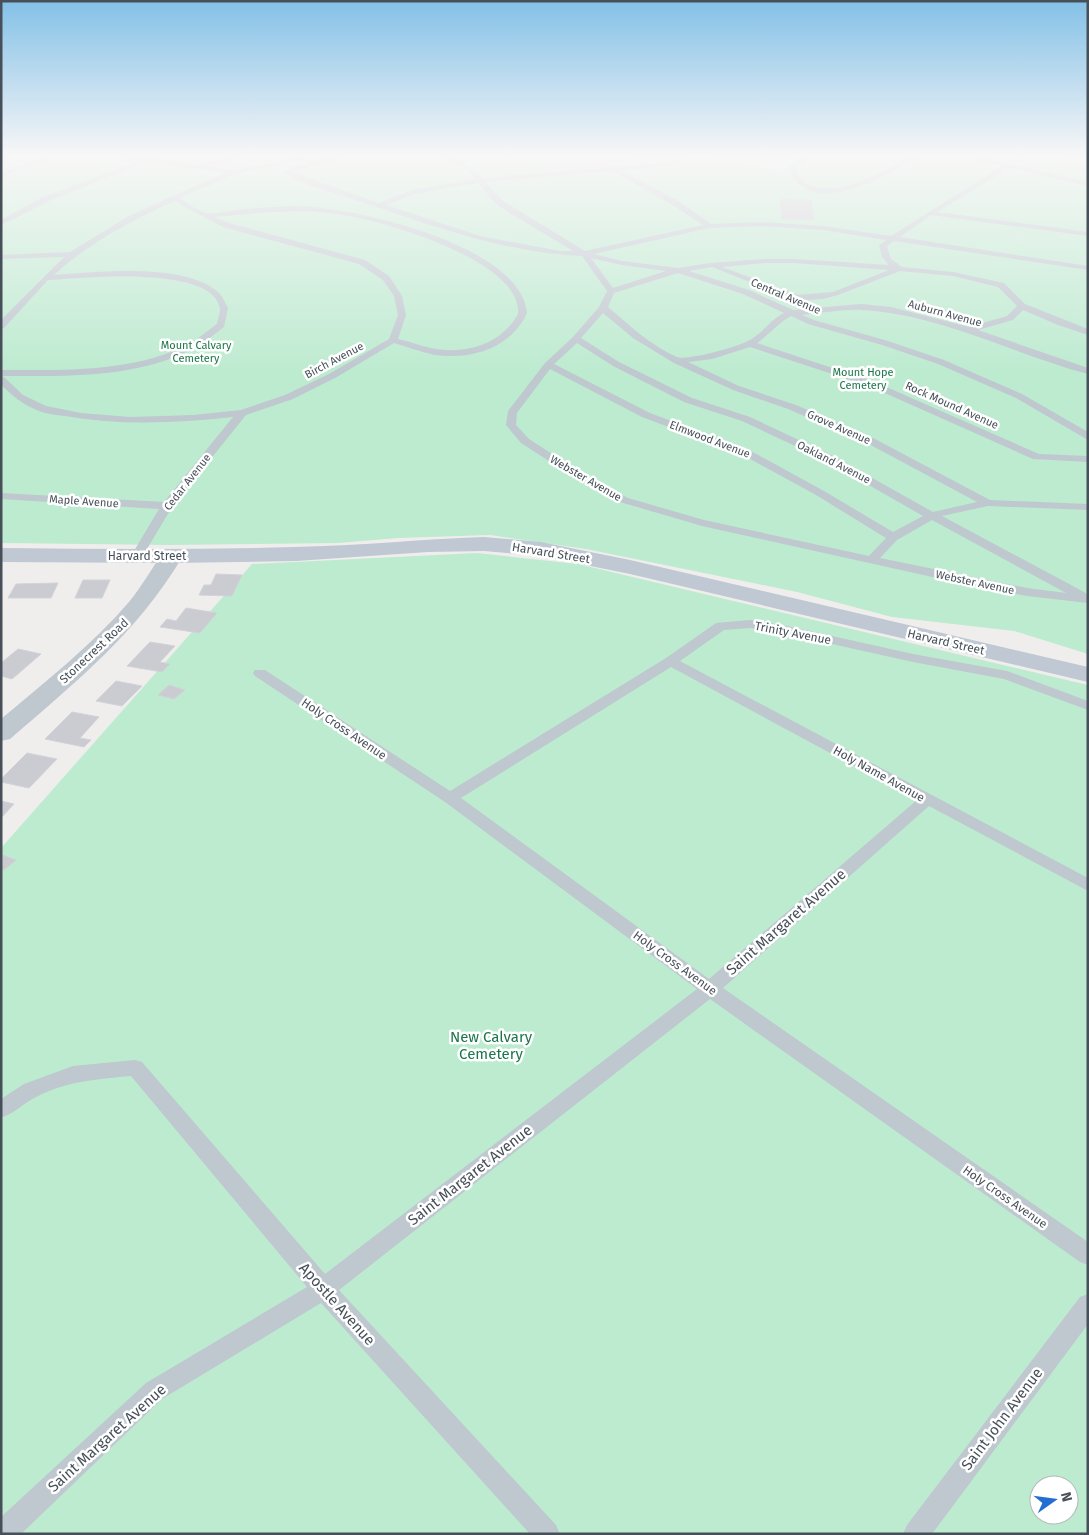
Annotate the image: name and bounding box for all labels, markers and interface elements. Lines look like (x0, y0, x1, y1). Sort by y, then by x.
street label: Central Avenue (749, 276, 823, 317)
street label: Auburn Avenue (907, 297, 983, 330)
park label: Mount Calvary Cemetery (161, 339, 232, 365)
street label: Birch Avenue (303, 339, 366, 381)
park label: Mount Hope Cemetery (832, 366, 894, 392)
street label: Rock Mound Avenue (903, 379, 1000, 432)
street label: Grove Avenue (805, 408, 873, 447)
street label: Elmwood Avenue (668, 418, 752, 461)
street label: Oakland Avenue (795, 438, 873, 487)
street label: Cedar Avenue (161, 451, 214, 513)
street label: Webster Avenue (548, 453, 624, 504)
street label: Maple Avenue (49, 493, 119, 510)
street label: Harvard Street (511, 540, 592, 566)
street label: Harvard Street (108, 549, 187, 563)
street label: Webster Avenue (934, 568, 1015, 597)
street label: Stonecrest Road (57, 616, 131, 686)
street label: Trinity Avenue (754, 619, 832, 647)
street label: Harvard Street (906, 626, 987, 658)
street label: Holy Cross Avenue (299, 695, 389, 763)
street label: Holy Name Avenue (831, 743, 927, 805)
street label: Saint Margaret Avenue (723, 865, 849, 979)
street label: Holy Cross Avenue (631, 928, 719, 998)
park label: New Calvary Cemetery (450, 1028, 533, 1063)
street label: Saint Margaret Avenue (404, 1121, 536, 1229)
street label: Holy Cross Avenue (960, 1163, 1050, 1231)
street label: Apostle Avenue (295, 1259, 379, 1349)
street label: Saint John Avenue (958, 1364, 1046, 1474)
street label: Saint Margaret Avenue (44, 1380, 170, 1496)
north arrow (1029, 1475, 1079, 1525)
text: N (1057, 1490, 1076, 1504)

